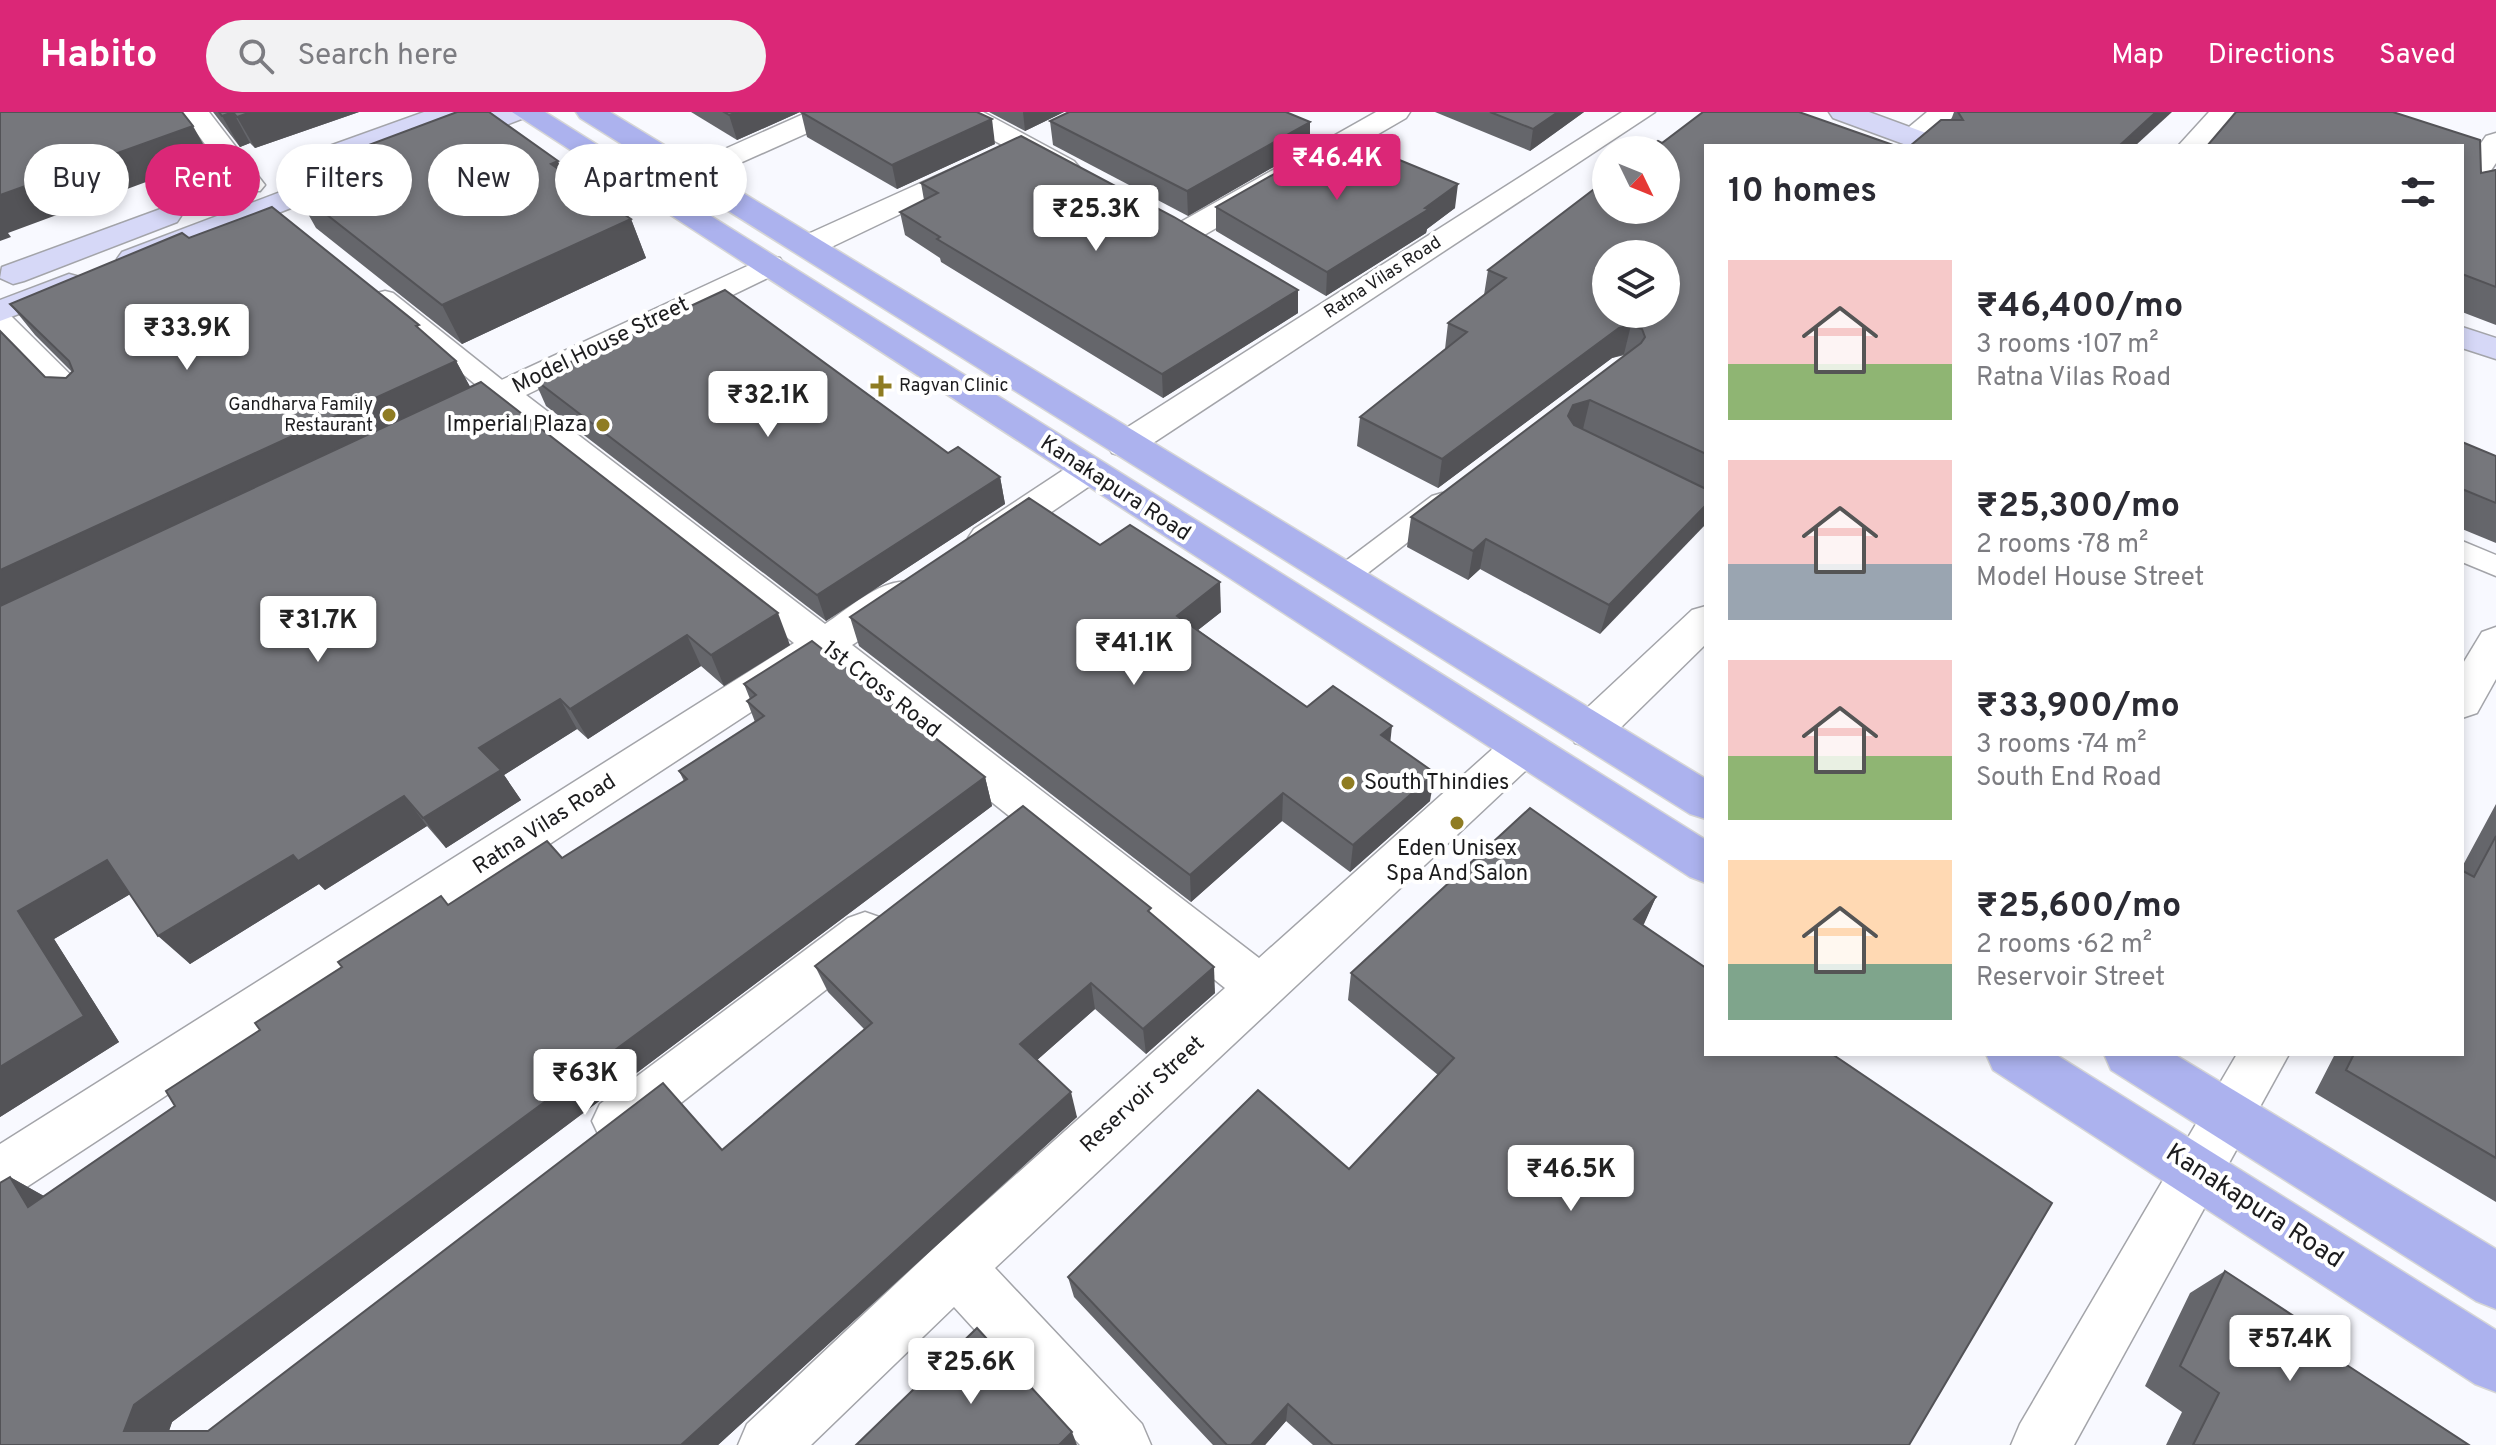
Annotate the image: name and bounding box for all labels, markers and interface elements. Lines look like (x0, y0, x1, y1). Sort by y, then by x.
search box (206, 20, 766, 92)
text: Habito (40, 32, 158, 81)
icon: search (234, 34, 278, 78)
text: Search here (298, 38, 458, 75)
text: Map (2111, 38, 2164, 74)
text: Directions (2208, 38, 2335, 74)
text: Saved (2379, 38, 2456, 74)
pin: ₹46.4K (1272, 134, 1402, 202)
north arrow (1592, 136, 1680, 224)
map controls (1592, 136, 1680, 328)
text: ₹46.4K (1291, 143, 1383, 176)
chip: Buy (24, 144, 129, 216)
chip: Rent (145, 144, 260, 216)
chip: Filters (276, 144, 412, 216)
chip: New (428, 144, 539, 216)
chip: Apartment (555, 144, 747, 216)
icon: filters (2396, 170, 2440, 214)
text: 10 homes (1728, 171, 1877, 214)
pin: ₹25.3K (1031, 185, 1161, 253)
text: ₹25.3K (1051, 194, 1141, 227)
street label: Ratna Vilas Road (1320, 232, 1446, 324)
button: layers (1592, 240, 1680, 328)
text: ₹46,400/mo (1976, 286, 2183, 329)
street label: Model House Street (508, 292, 694, 400)
icon: home (1792, 292, 1888, 388)
pin: ₹33.9K (122, 304, 252, 372)
text: ₹33.9K (143, 313, 231, 346)
text: 3 rooms · 107 m² (1976, 329, 2159, 362)
text: Ratna Vilas Road (1976, 362, 2171, 395)
pin: ₹32.1K (703, 371, 833, 439)
marker: Ragvan Clinic (870, 375, 892, 397)
place label: Ragvan Clinic (899, 375, 1008, 398)
text: ₹32.1K (726, 380, 810, 413)
place label: Gandharva Family Restaurant (228, 394, 373, 438)
marker: Gandharva Family Restaurant (380, 406, 398, 424)
place label: Imperial Plaza (447, 412, 587, 439)
marker: Imperial Plaza (594, 416, 612, 434)
street label: Kanakapura Road (1035, 430, 1195, 548)
text: ₹25,300/mo (1976, 486, 2180, 529)
icon: home (1792, 492, 1888, 588)
text: 2 rooms · 78 m² (1976, 529, 2148, 562)
text: Model House Street (1976, 562, 2204, 595)
pin: ₹31.7K (253, 596, 383, 664)
text: ₹31.7K (278, 605, 358, 638)
pin: ₹41.1K (1069, 619, 1199, 687)
text: ₹41.1K (1094, 628, 1174, 661)
street label: 1st Cross Road (817, 636, 945, 744)
text: ₹33,900/mo (1976, 686, 2180, 729)
icon: home (1792, 692, 1888, 788)
text: 3 rooms · 74 m² (1976, 729, 2147, 762)
text: South End Road (1976, 762, 2162, 795)
street label: Ratna Vilas Road (468, 769, 622, 881)
place label: South Thindies (1364, 770, 1509, 797)
marker: South Thindies (1339, 774, 1357, 792)
marker: Eden Unisex Spa And Salon (1448, 814, 1466, 832)
place label: Eden Unisex Spa And Salon (1386, 836, 1528, 888)
text: ₹25,600/mo (1976, 886, 2181, 929)
icon: home (1792, 892, 1888, 988)
text: 2 rooms · 62 m² (1976, 929, 2152, 962)
text: Reservoir Street (1976, 962, 2165, 995)
street label: Reservoir Street (1075, 1031, 1211, 1159)
pin: ₹63K (538, 1049, 632, 1117)
text: ₹63K (552, 1058, 618, 1091)
street label: Kanakapura Road (2159, 1137, 2349, 1277)
pin: ₹46.5K (1506, 1145, 1636, 1213)
text: ₹46.5K (1526, 1154, 1616, 1187)
pin: ₹57.4K (2225, 1315, 2355, 1383)
text: ₹57.4K (2247, 1324, 2333, 1357)
pin: ₹25.6K (906, 1338, 1036, 1406)
text: ₹25.6K (926, 1347, 1016, 1380)

